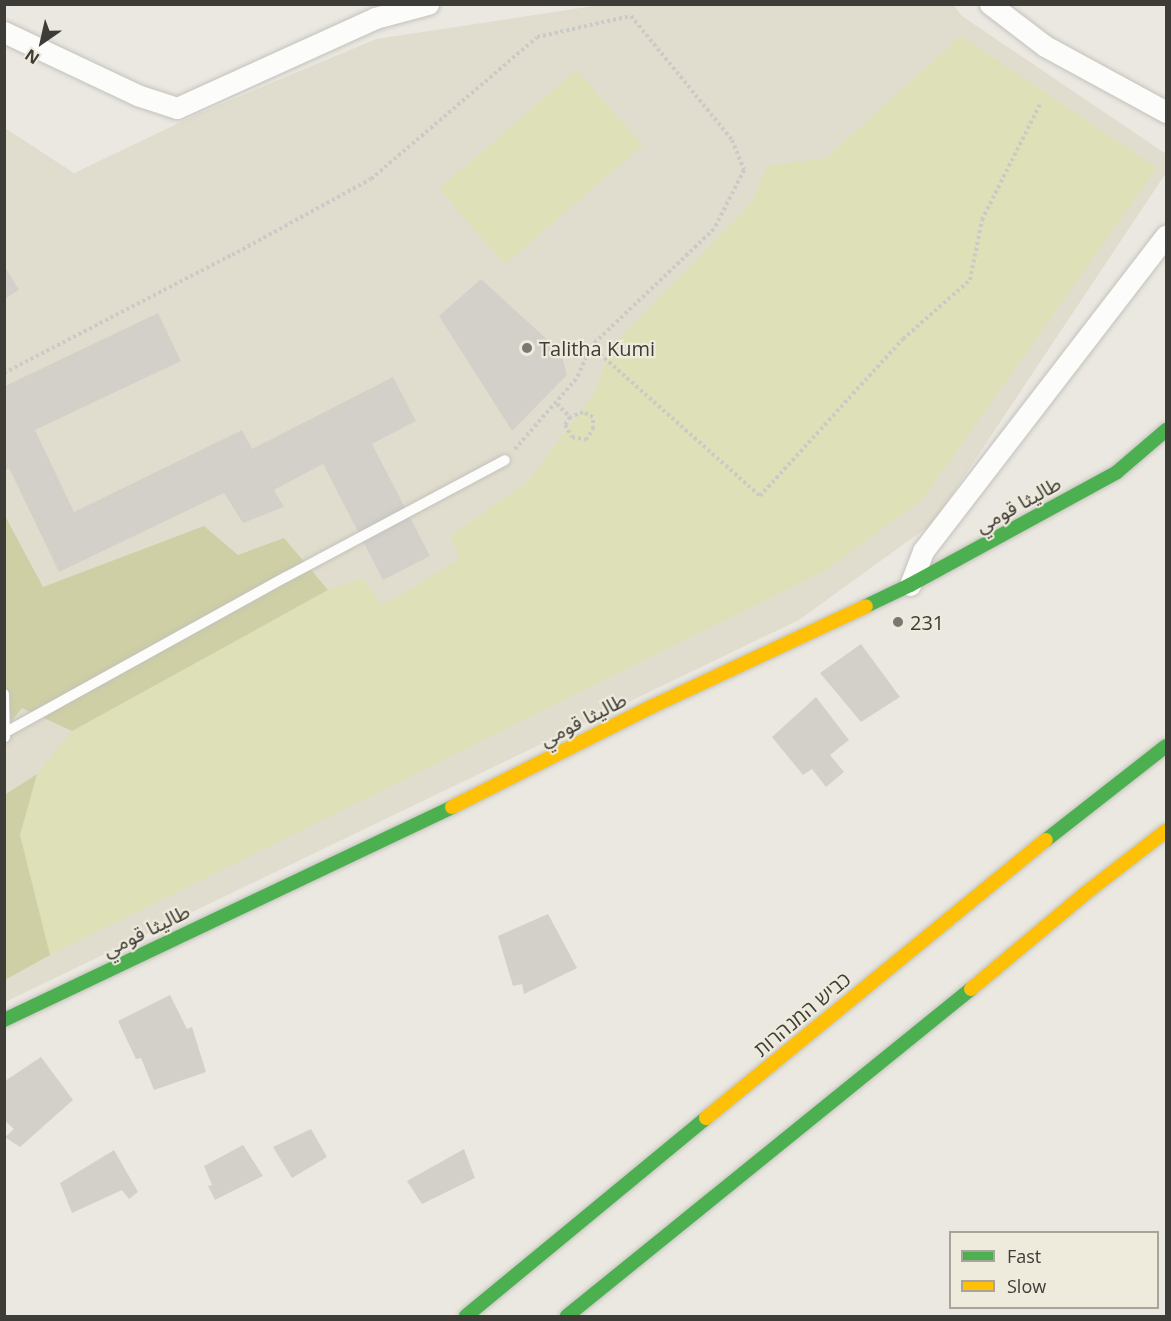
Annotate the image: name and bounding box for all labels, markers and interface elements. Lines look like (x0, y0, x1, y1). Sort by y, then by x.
north arrow (12, 12, 72, 72)
text: N (20, 44, 43, 70)
place label: Talitha Kumi (539, 336, 655, 360)
marker: Talitha Kumi (520, 341, 534, 355)
street label: طاليثا قومي (971, 471, 1065, 537)
place label: 231 (910, 610, 944, 634)
marker: 231 (891, 615, 905, 629)
street label: طاليثا قومي (536, 687, 630, 751)
street label: طاليثا قومي (98, 899, 194, 961)
street label: כביש המנהרות (749, 967, 855, 1061)
legend (949, 1231, 1159, 1309)
text: Fast (1007, 1244, 1041, 1268)
text: Slow (1007, 1274, 1046, 1298)

